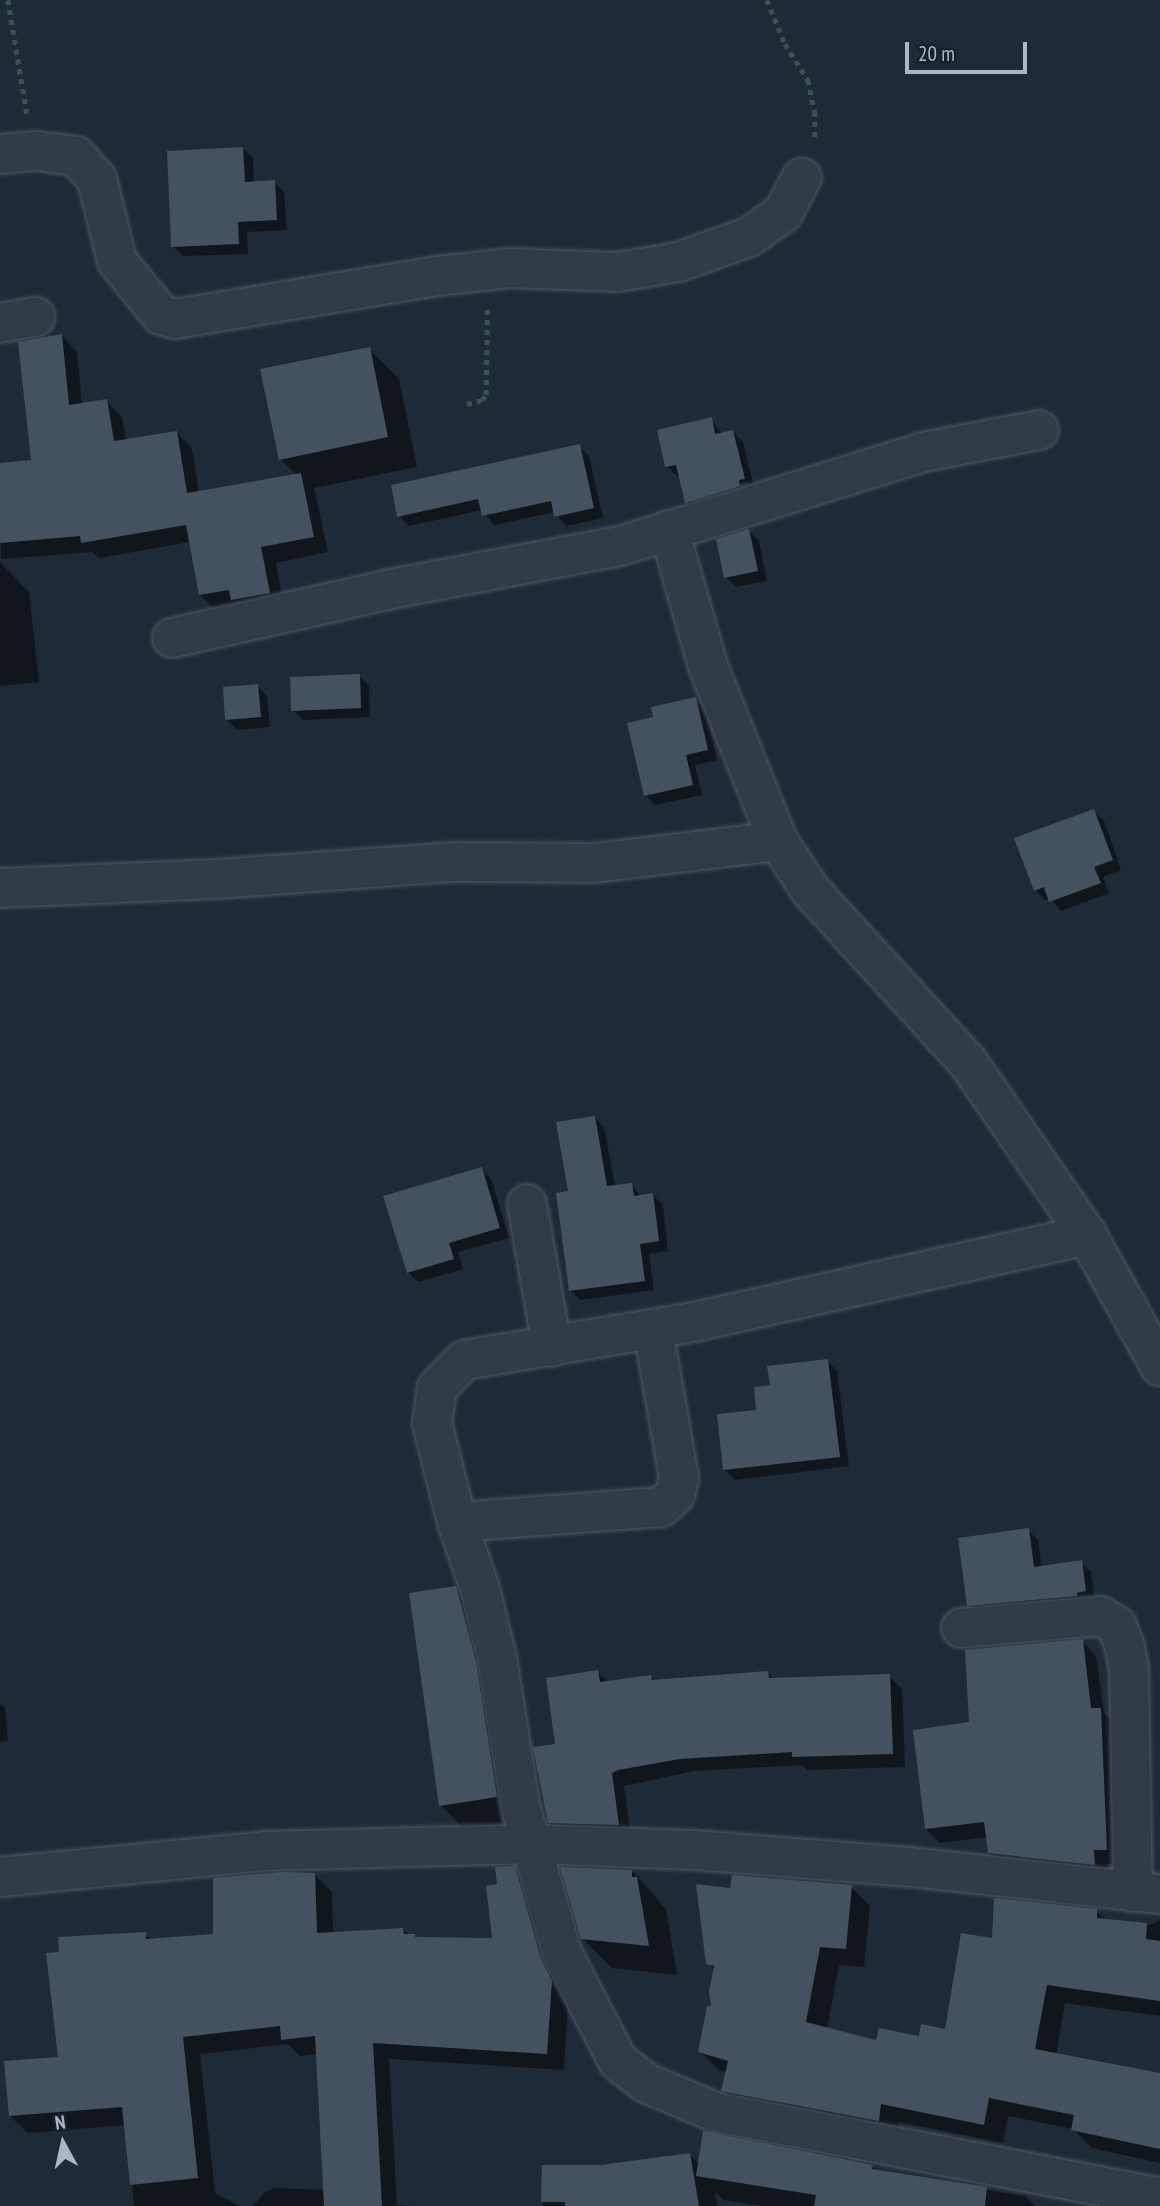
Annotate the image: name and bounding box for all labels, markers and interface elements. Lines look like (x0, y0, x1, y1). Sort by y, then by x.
scale bar (908, 28, 1030, 72)
text: 20 m (918, 40, 955, 67)
north arrow (28, 2108, 98, 2178)
text: N (53, 2110, 67, 2135)

